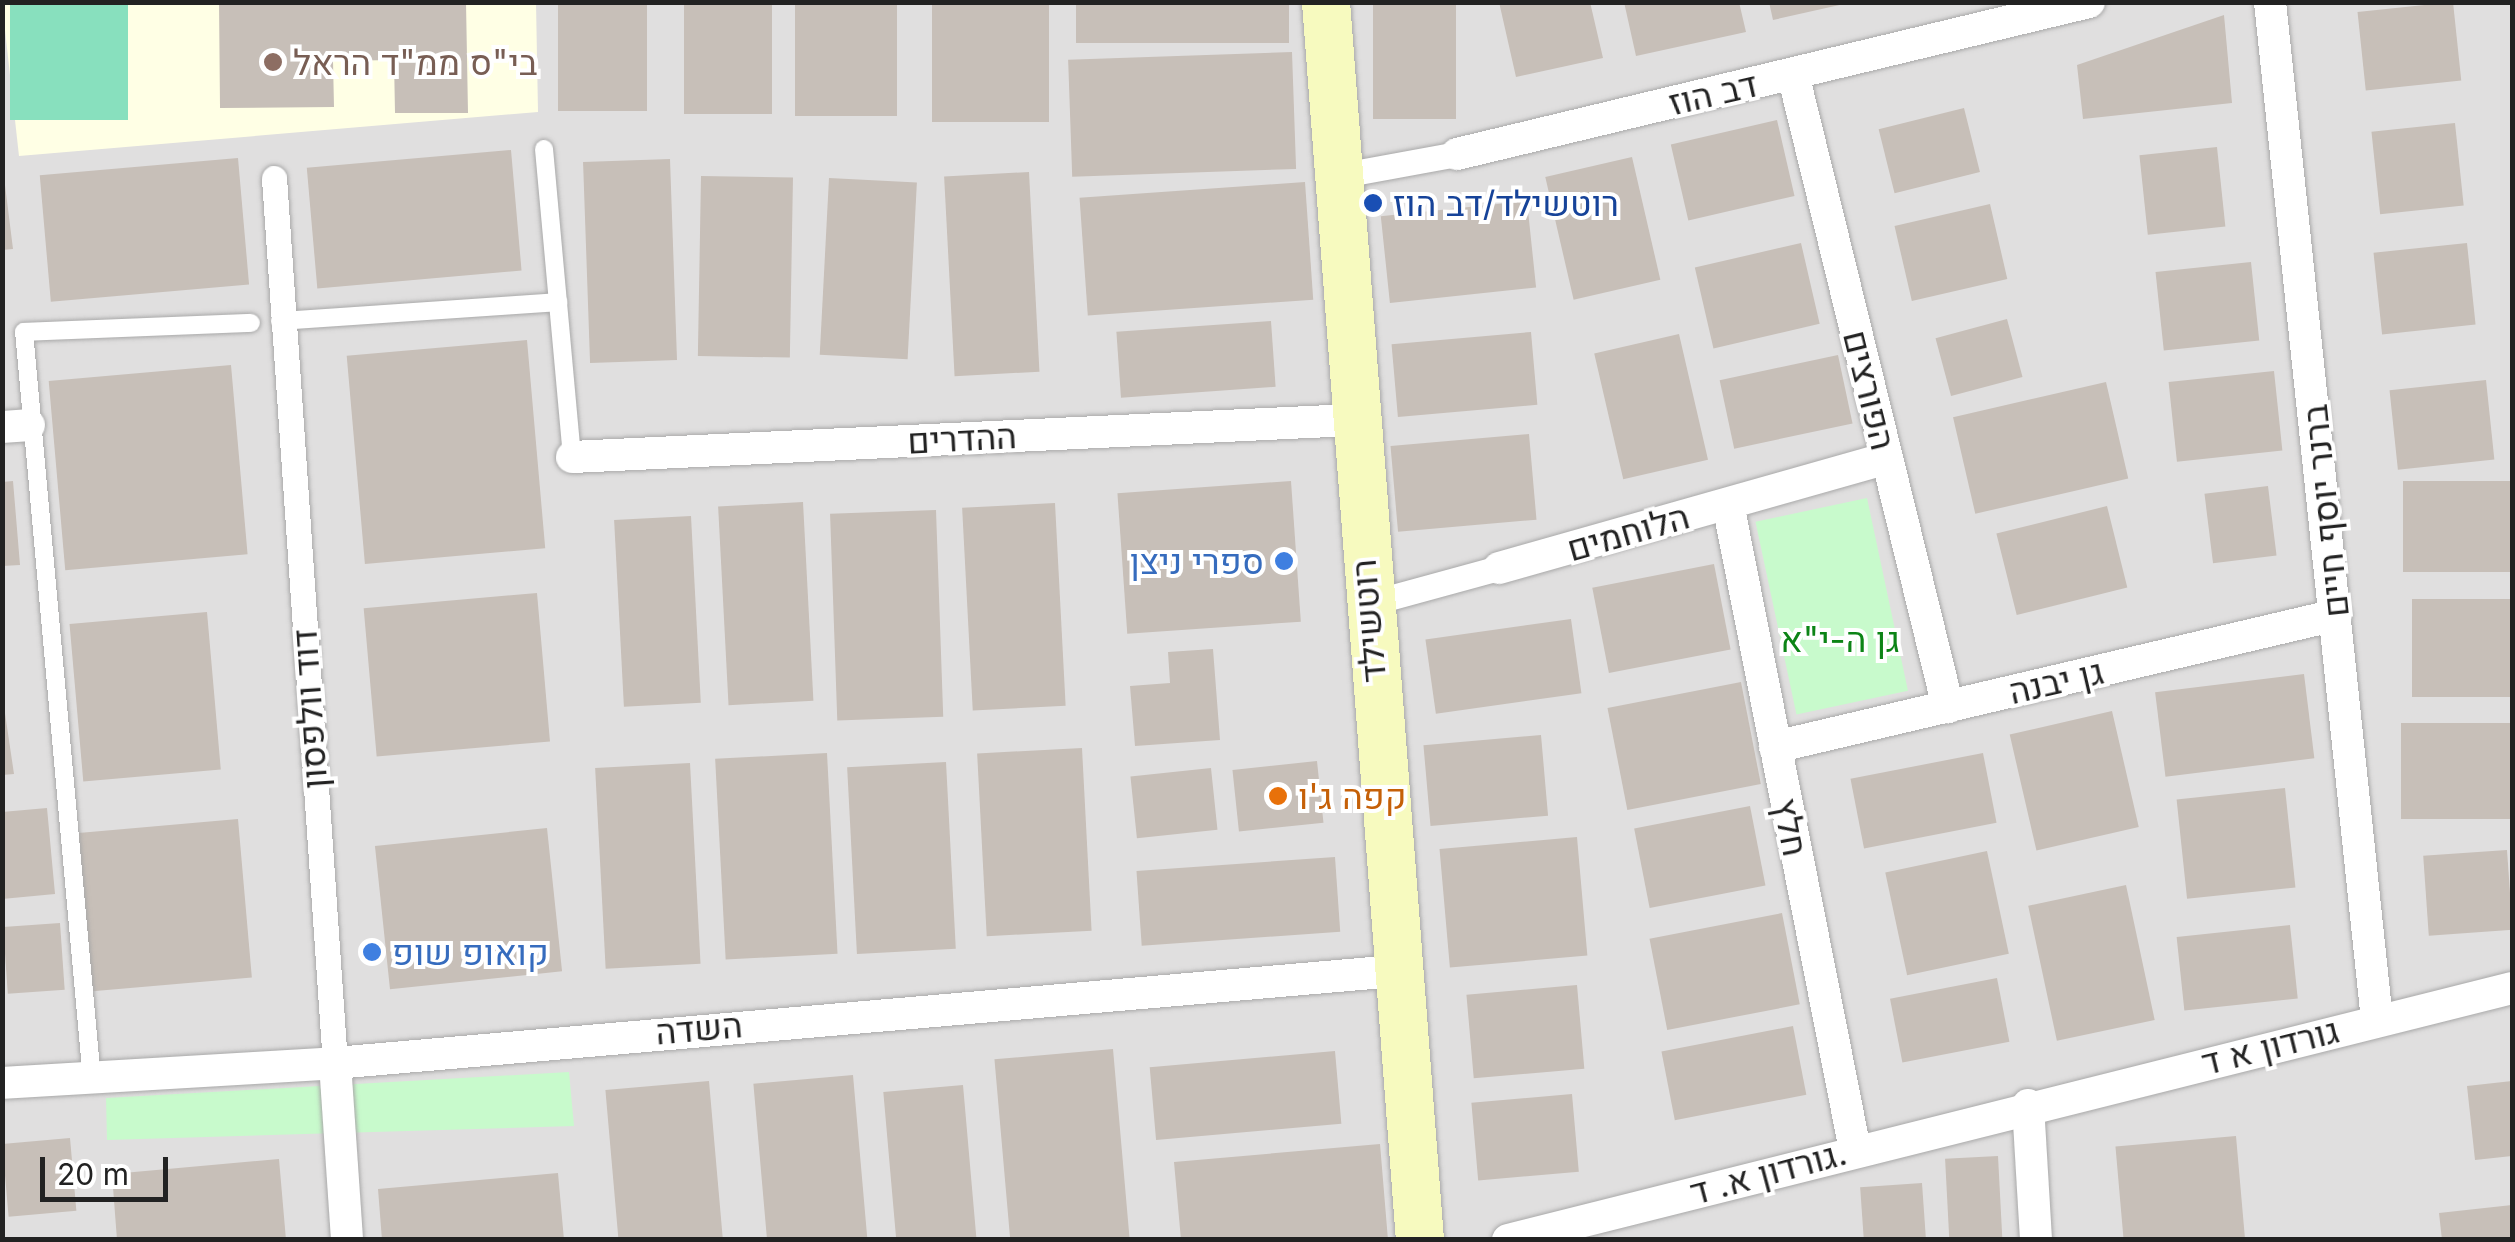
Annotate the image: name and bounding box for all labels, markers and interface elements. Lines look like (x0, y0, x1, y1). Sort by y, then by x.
place label: בי"ס ממ"ד הראל (293, 41, 537, 83)
marker: בי"ס ממ"ד הראל (262, 51, 284, 73)
street label: דב הוז (1665, 62, 1761, 124)
place label: רוטשילד/דב הוז (1393, 182, 1619, 224)
marker: רוטשילד/דב הוז (1362, 192, 1384, 214)
street label: הפורצים (1835, 326, 1905, 454)
street label: ברנר יוסף חיים (2293, 403, 2357, 619)
street label: ההדרים (906, 414, 1018, 462)
street label: הלוחמים (1562, 495, 1694, 569)
place label: ספרי ניצן (1130, 540, 1264, 582)
marker: ספרי ניצן (1273, 550, 1295, 572)
street label: רוטשילד (1342, 558, 1394, 684)
park label: גן ה-י"א (1780, 618, 1900, 660)
street label: דוד וולפסון (282, 628, 336, 790)
street label: גן יבנה (2005, 650, 2107, 712)
place label: קפה ג'ו (1298, 775, 1406, 817)
marker: קפה ג'ו (1267, 785, 1289, 807)
street label: חלץ (1765, 795, 1817, 859)
place label: קואופ שופ (392, 931, 549, 973)
marker: קואופ שופ (361, 941, 383, 963)
street label: השדה (654, 1003, 744, 1053)
street label: גורדון א ד (2197, 1009, 2343, 1083)
street label: גורדון א. ד. (1685, 1131, 1851, 1213)
scale bar (45, 1137, 172, 1199)
text: 20 m (57, 1156, 129, 1192)

